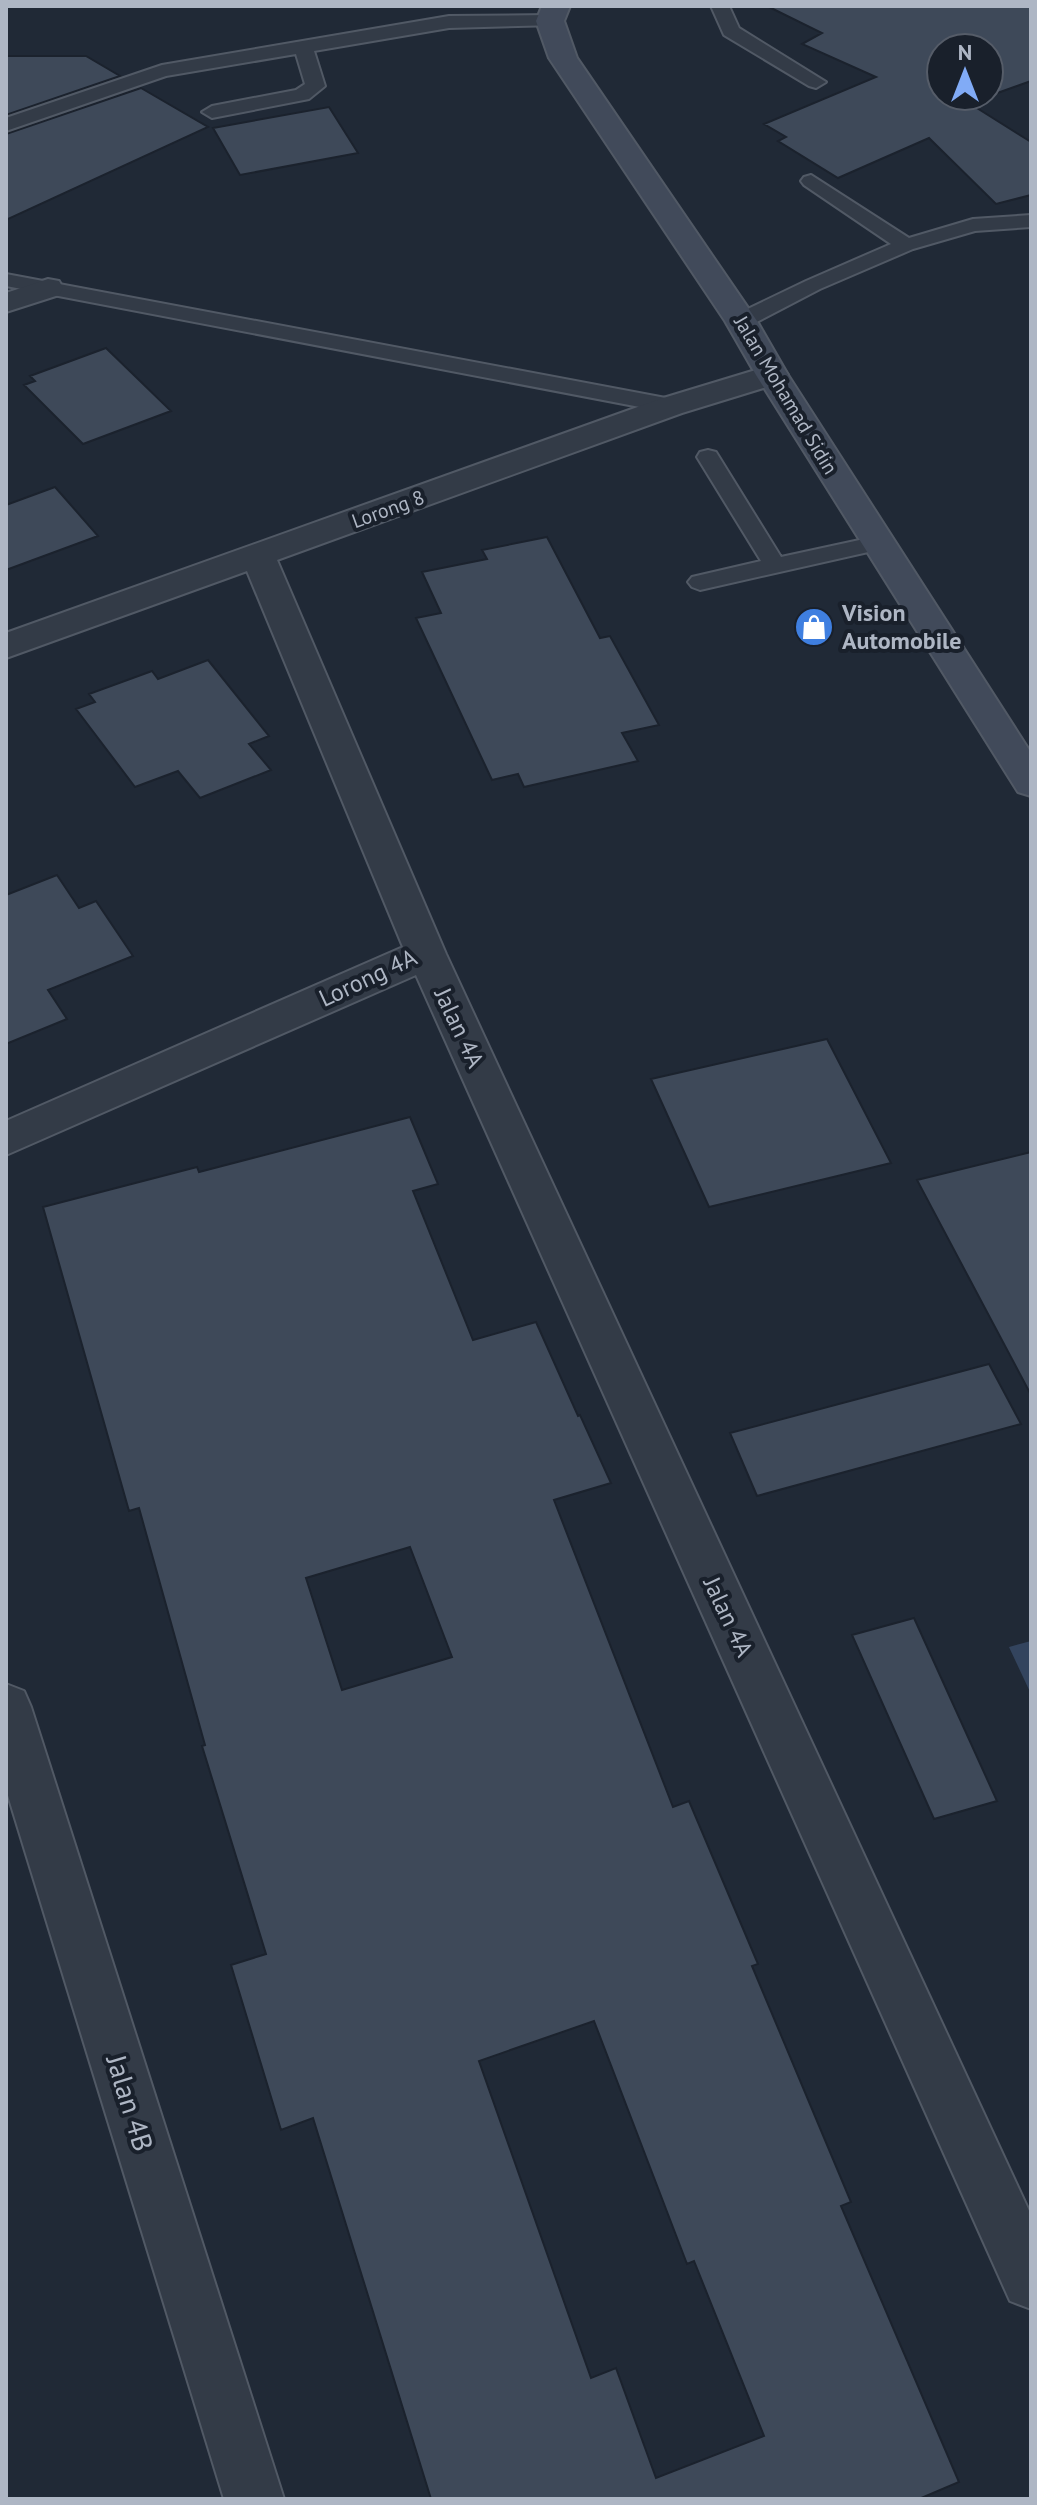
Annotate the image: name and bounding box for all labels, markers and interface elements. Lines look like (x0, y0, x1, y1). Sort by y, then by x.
north arrow (925, 32, 1005, 112)
text: N (958, 38, 972, 66)
street label: Jalan Mohamad Sidin (728, 310, 844, 479)
street label: Lorong 8 (348, 484, 428, 534)
place label: Vision Automobile (841, 597, 961, 656)
shop icon: Vision Automobile (793, 606, 835, 648)
street label: Lorong 4A (314, 941, 422, 1014)
street label: Jalan 4A (427, 982, 491, 1073)
street label: Jalan 4A (696, 1571, 760, 1662)
street label: Jalan 4B (98, 2049, 163, 2155)

